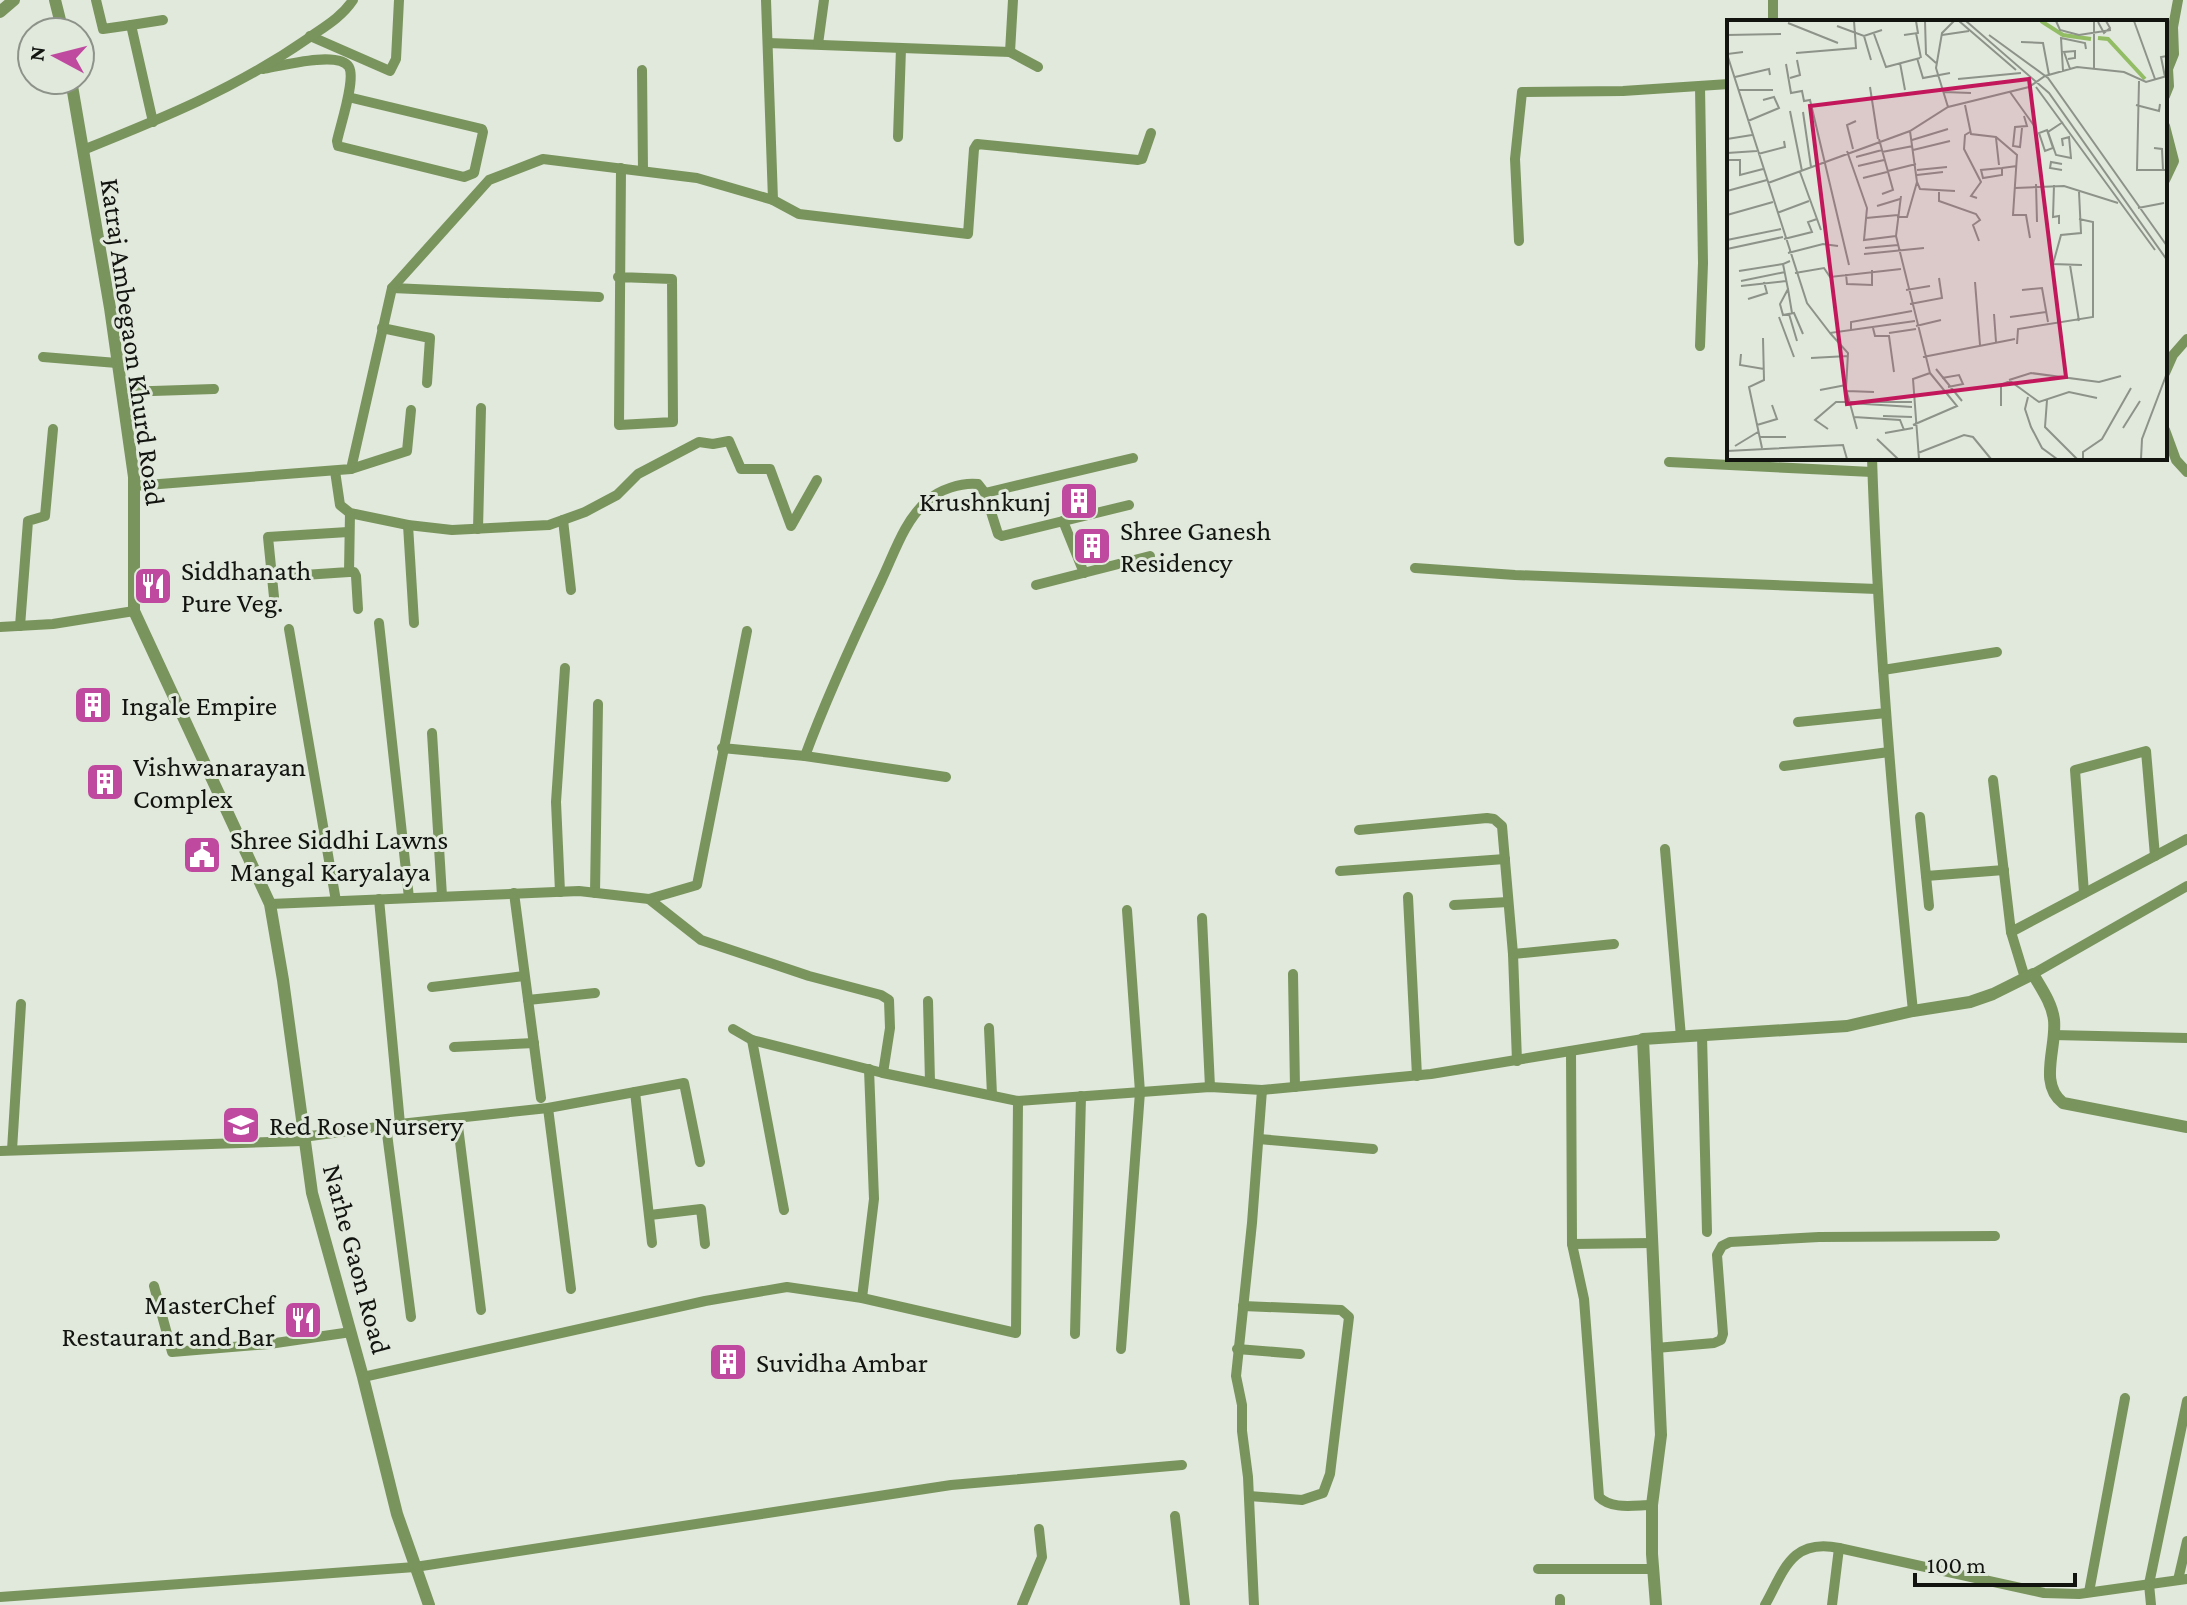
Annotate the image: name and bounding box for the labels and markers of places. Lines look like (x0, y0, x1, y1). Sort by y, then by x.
building icon: Krushnkunj (1058, 480, 1100, 522)
place label: Krushnkunj (919, 486, 1051, 517)
place label: Shree Ganesh Residency (1120, 515, 1271, 578)
building icon: Shree Ganesh Residency (1071, 525, 1113, 567)
place label: Siddhanath Pure Veg. (181, 555, 311, 618)
restaurant icon: Siddhanath Pure Veg. (132, 565, 174, 607)
building icon: Ingale Empire (72, 684, 114, 726)
place label: Ingale Empire (121, 690, 277, 721)
place label: Vishwanarayan Complex (133, 751, 306, 814)
building icon: Vishwanarayan Complex (84, 761, 126, 803)
place label: Shree Siddhi Lawns Mangal Karyalaya (230, 824, 448, 887)
public building icon: Shree Siddhi Lawns Mangal Karyalaya (181, 834, 223, 876)
school or university icon: Red Rose Nursery (220, 1104, 262, 1146)
place label: Red Rose Nursery (269, 1110, 464, 1141)
place label: MasterChef Restaurant and Bar (61, 1289, 277, 1352)
restaurant icon: MasterChef Restaurant and Bar (282, 1299, 324, 1341)
building icon: Suvidha Ambar (707, 1341, 749, 1383)
place label: Suvidha Ambar (756, 1347, 928, 1378)

